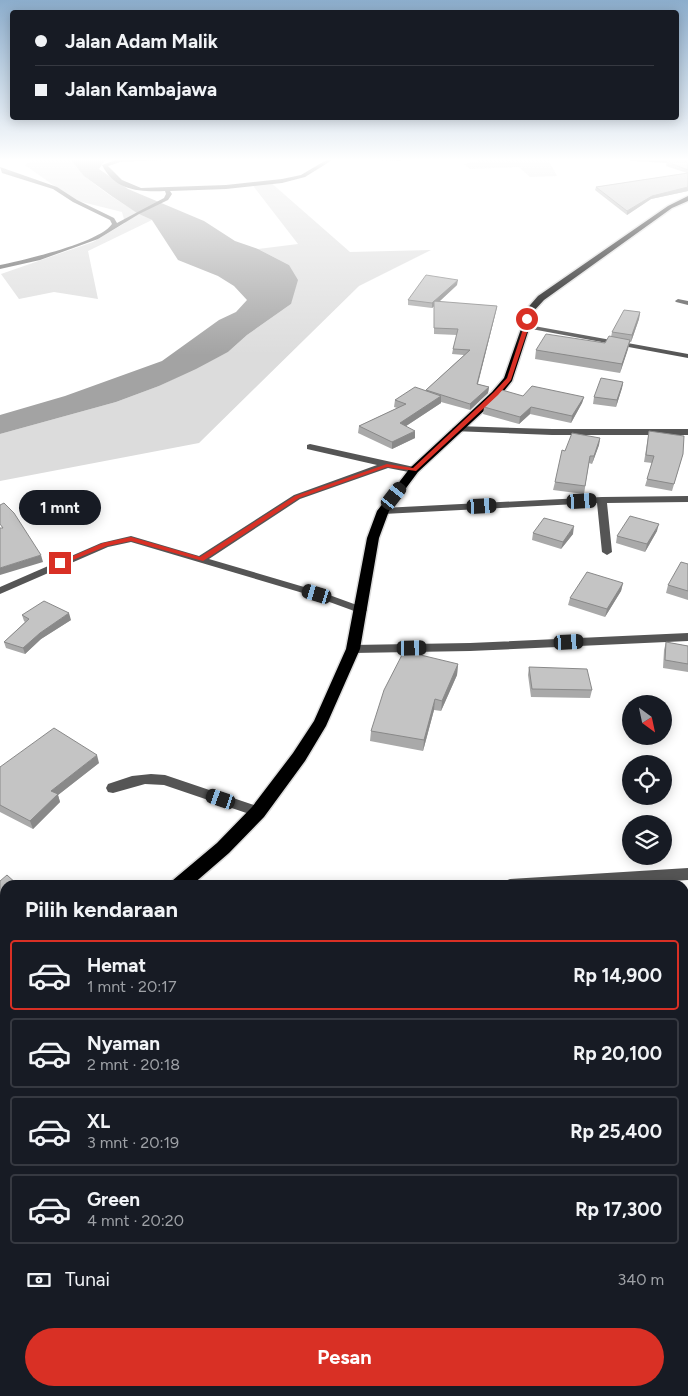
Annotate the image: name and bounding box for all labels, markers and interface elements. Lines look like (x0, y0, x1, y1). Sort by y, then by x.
text: Jalan Adam Malik (65, 30, 218, 53)
text: Jalan Kambajawa (65, 78, 217, 101)
route start (516, 308, 538, 330)
car (378, 480, 409, 512)
callout: 1 mnt (19, 490, 101, 526)
car (566, 493, 597, 509)
text: 1 mnt (40, 498, 80, 517)
car (466, 498, 497, 514)
route end (49, 552, 71, 574)
car (300, 582, 333, 606)
car (553, 634, 584, 650)
car (396, 640, 427, 656)
north arrow (622, 695, 672, 745)
map controls (622, 695, 672, 865)
button: locate (622, 755, 672, 805)
car (204, 787, 237, 811)
button: layers (622, 815, 672, 865)
text: Pilih kendaraan (25, 896, 178, 923)
icon: car (27, 953, 72, 998)
text: Hemat (87, 954, 146, 977)
text: Rp 14,900 (573, 964, 662, 987)
text: 1 mnt · 20:17 (87, 977, 177, 996)
icon: car (27, 1031, 72, 1076)
text: Nyaman (87, 1032, 160, 1055)
text: Rp 20,100 (573, 1042, 662, 1065)
text: 2 mnt · 20:18 (87, 1055, 180, 1074)
icon: car (27, 1109, 72, 1154)
text: XL (87, 1110, 110, 1133)
text: Rp 25,400 (570, 1120, 662, 1143)
text: 3 mnt · 20:19 (87, 1133, 179, 1152)
icon: car (27, 1187, 72, 1232)
text: Green (87, 1188, 140, 1211)
text: Rp 17,300 (575, 1198, 662, 1221)
text: 4 mnt · 20:20 (87, 1211, 184, 1230)
icon: cash (25, 1266, 53, 1294)
text: Tunai (65, 1268, 110, 1291)
text: 340 m (618, 1270, 664, 1289)
button: Pesan (25, 1328, 664, 1386)

